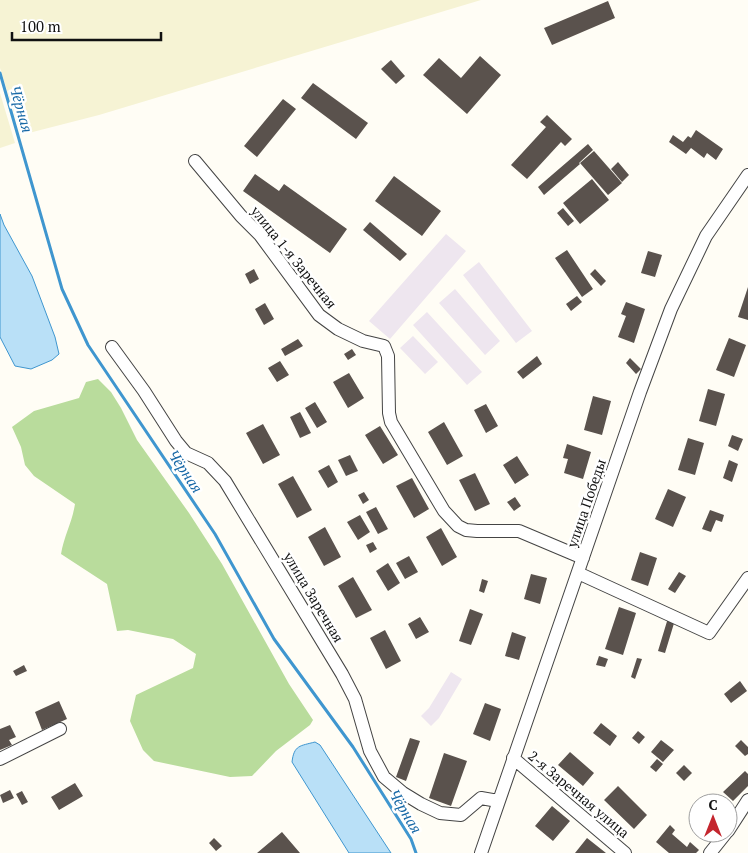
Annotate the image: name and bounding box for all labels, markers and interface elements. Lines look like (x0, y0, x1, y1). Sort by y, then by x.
scale bar (12, 10, 161, 42)
text: 100 m (20, 16, 61, 36)
water label: Чёрная (6, 83, 38, 135)
street label: улица 1-я Заречная (246, 201, 341, 312)
water label: Чёрная (164, 445, 208, 497)
street label: улица Победы (562, 456, 610, 551)
street label: улица Заречная (279, 547, 349, 646)
street label: 2-я Заречная улица (524, 746, 634, 842)
water label: Чёрная (385, 785, 427, 837)
north arrow (688, 793, 738, 843)
text: С (708, 795, 718, 814)

